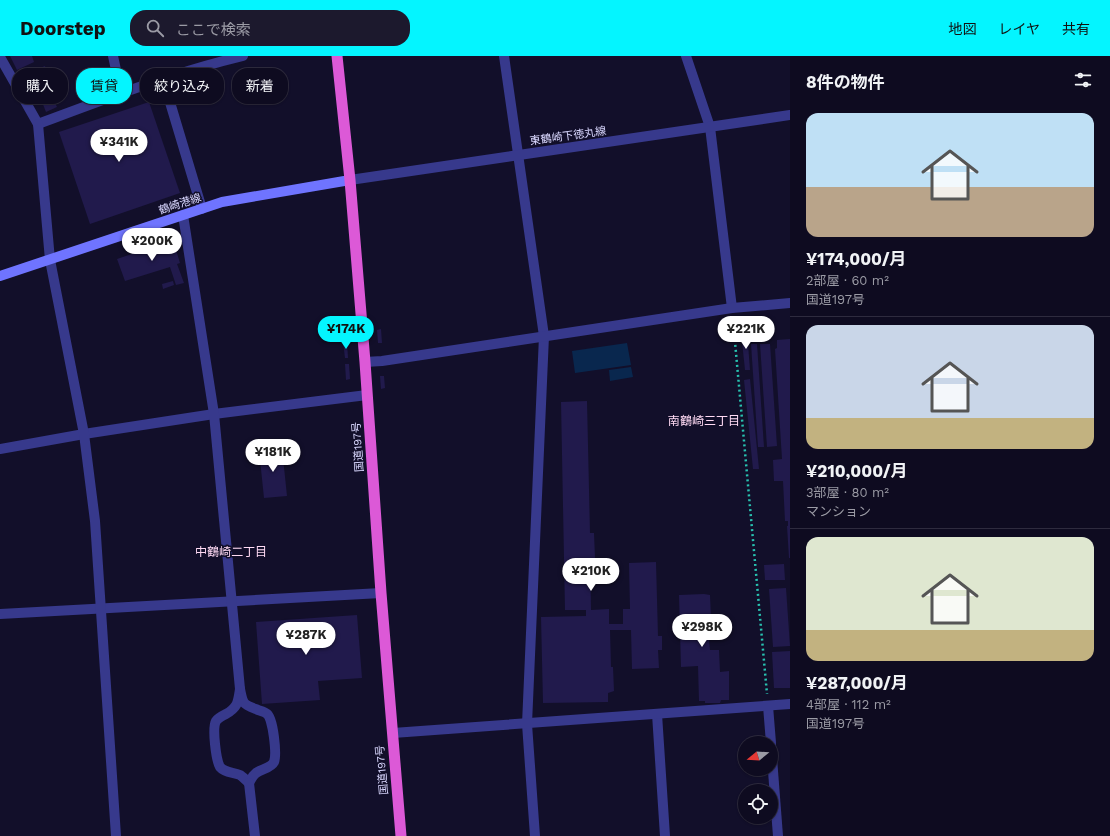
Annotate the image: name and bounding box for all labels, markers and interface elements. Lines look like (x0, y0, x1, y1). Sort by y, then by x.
search box (130, 10, 410, 46)
text: Doorstep (20, 17, 106, 40)
icon: search (144, 17, 166, 39)
text: ここで検索 (176, 21, 251, 39)
text: 地図 (948, 21, 976, 37)
text: レイヤ (998, 21, 1040, 37)
text: 共有 (1062, 21, 1090, 37)
chip: 購入 (12, 68, 68, 104)
chip: 賃貸 (76, 68, 132, 104)
chip: 絞り込み (140, 68, 224, 104)
chip: 新着 (232, 68, 288, 104)
icon: filters (1072, 69, 1094, 91)
text: 8件の物件 (806, 72, 885, 92)
street label: 東鶴崎下徳丸線 (529, 124, 607, 148)
pin: ¥341K (91, 129, 147, 163)
text: ¥341K (99, 134, 139, 149)
icon: home (914, 139, 986, 211)
street label: 鶴崎港線 (157, 191, 203, 217)
pin: ¥200K (124, 228, 180, 262)
text: ¥200K (131, 233, 173, 248)
text: ¥174,000/月 (806, 249, 907, 269)
text: 2部屋 · 60 m² (806, 273, 889, 288)
text: 国道197号 (806, 292, 865, 307)
pin: ¥174K (318, 316, 374, 350)
pin: ¥221K (718, 316, 774, 350)
text: ¥174K (327, 321, 365, 336)
text: ¥221K (727, 321, 765, 336)
icon: home (914, 351, 986, 423)
district label: 南鶴崎三丁目 (668, 414, 740, 428)
street label: 国道197号 (350, 422, 366, 472)
pin: ¥181K (245, 439, 301, 473)
text: ¥181K (254, 444, 292, 459)
text: ¥210,000/月 (806, 461, 908, 481)
text: 3部屋 · 80 m² (806, 485, 889, 500)
text: マンション (806, 504, 871, 519)
district label: 中鶴崎二丁目 (195, 545, 267, 559)
pin: ¥210K (563, 558, 619, 592)
text: ¥210K (571, 563, 611, 578)
icon: home (914, 563, 986, 635)
pin: ¥298K (674, 614, 730, 648)
text: ¥298K (681, 619, 723, 634)
pin: ¥287K (278, 622, 334, 656)
text: ¥287K (285, 627, 327, 642)
text: ¥287,000/月 (806, 673, 908, 693)
text: 4部屋 · 112 m² (806, 697, 891, 712)
text: 国道197号 (806, 716, 865, 731)
north arrow (738, 736, 778, 776)
map controls (738, 736, 778, 824)
street label: 国道197号 (373, 745, 391, 795)
button: locate (738, 784, 778, 824)

